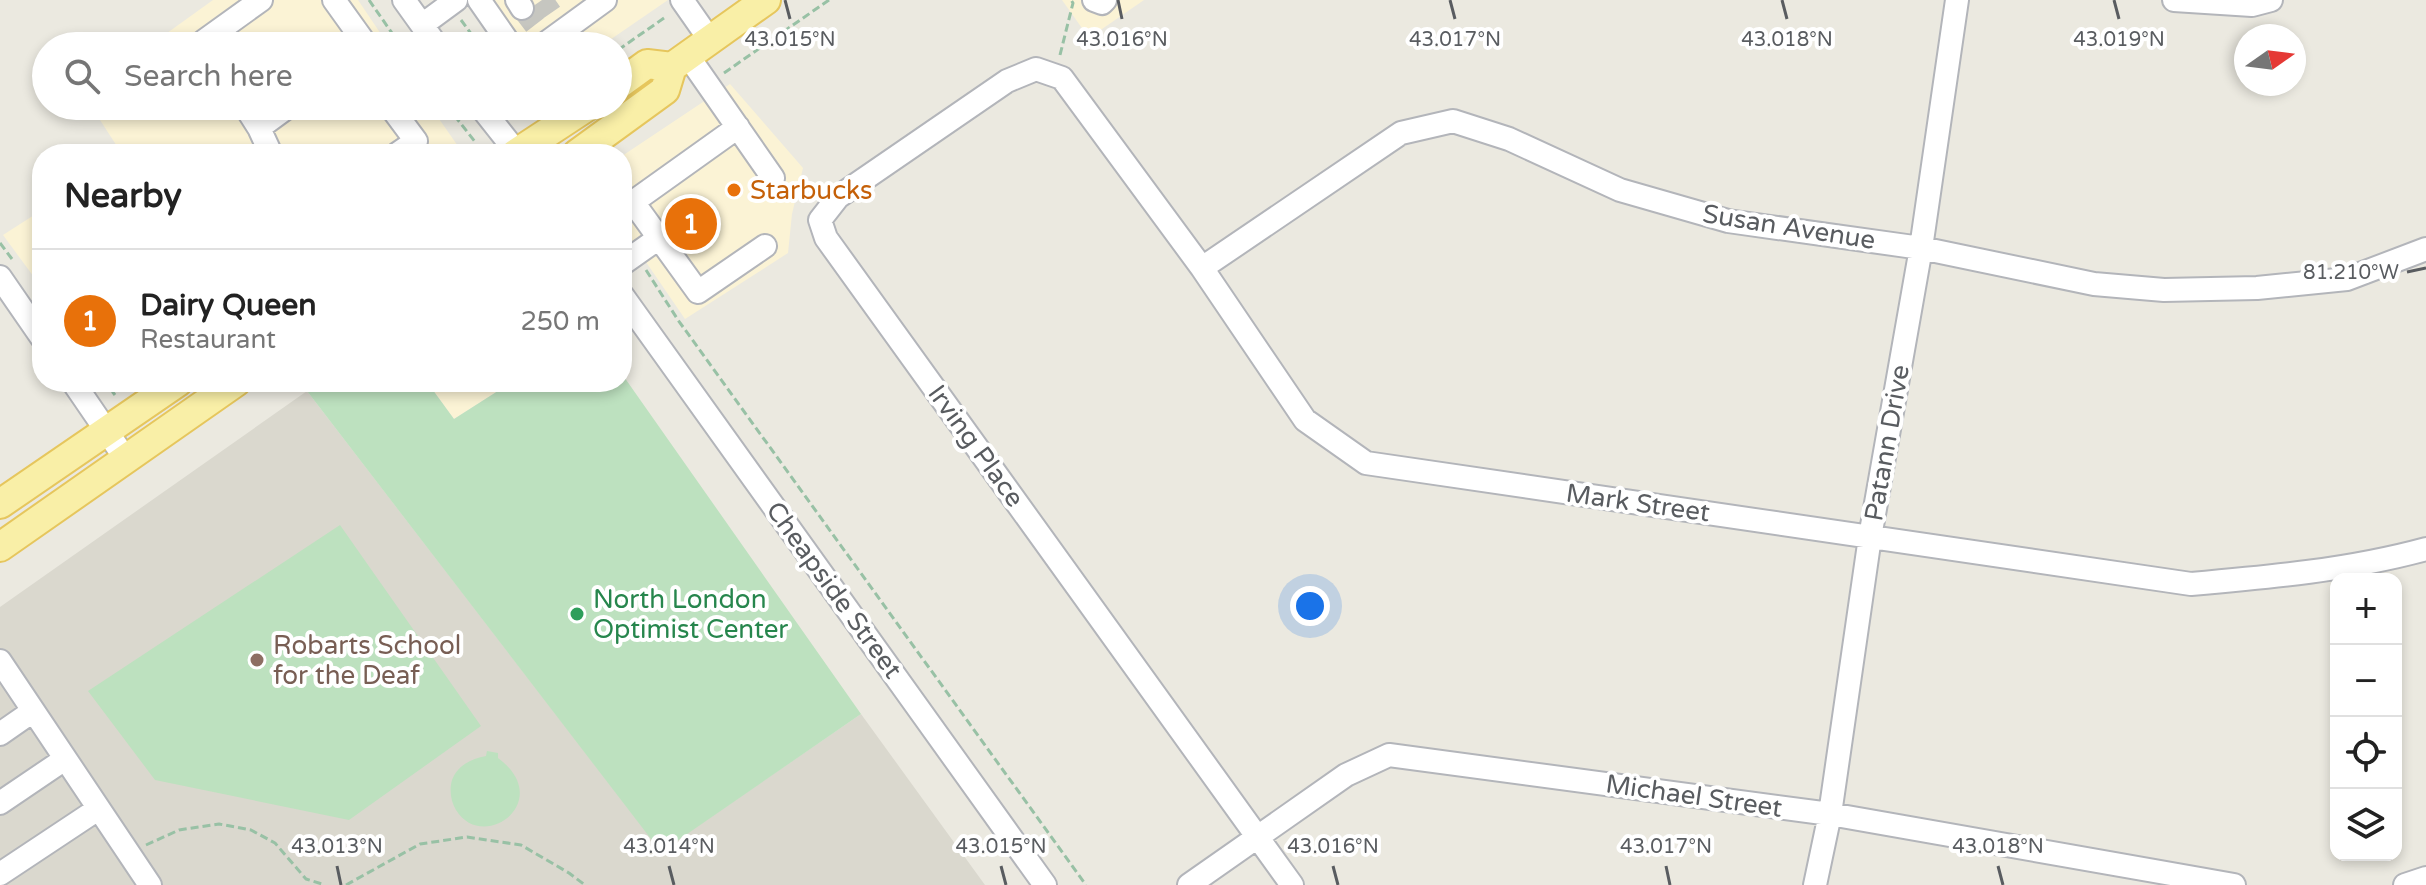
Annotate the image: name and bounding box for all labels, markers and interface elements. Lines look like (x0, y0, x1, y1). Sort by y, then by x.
north arrow (2234, 24, 2306, 96)
text: 43.015°N (744, 28, 836, 52)
text: 43.016°N (1076, 28, 1168, 52)
text: 43.017°N (1409, 28, 1501, 52)
text: 43.018°N (1741, 28, 1833, 52)
text: 43.019°N (2073, 28, 2165, 52)
search box (32, 32, 632, 120)
icon: search (60, 54, 104, 98)
text: Search here (124, 58, 293, 95)
place label: Starbucks (750, 175, 873, 206)
text: Nearby (64, 176, 182, 217)
marker: Starbucks (725, 181, 743, 199)
pin: 1 (665, 194, 717, 254)
street label: Susan Avenue (1700, 198, 1878, 256)
text: 81.210°W (2303, 261, 2399, 285)
text: Dairy Queen (140, 287, 317, 324)
text: 1 (82, 306, 98, 337)
text: 250 m (520, 306, 600, 337)
text: Restaurant (140, 324, 276, 355)
street label: Patann Drive (1858, 362, 1916, 524)
street label: Irving Place (921, 379, 1031, 513)
street label: Mark Street (1564, 478, 1712, 528)
street label: Cheapside Street (760, 496, 909, 684)
map controls (2330, 573, 2402, 861)
button: + (2330, 573, 2402, 645)
place label: North London Optimist Center (593, 584, 788, 645)
your location (1290, 586, 1330, 626)
marker: North London Optimist Center (568, 605, 586, 623)
place label: Robarts School for the Deaf (273, 630, 461, 691)
button: − (2330, 645, 2402, 717)
marker: Robarts School for the Deaf (248, 651, 266, 669)
button: locate (2330, 717, 2402, 789)
street label: Michael Street (1604, 768, 1784, 824)
button: layers (2330, 789, 2402, 861)
text: 43.013°N (291, 835, 383, 859)
text: 43.014°N (623, 835, 715, 859)
text: 43.015°N (955, 835, 1047, 859)
text: 43.016°N (1287, 835, 1379, 859)
text: 43.017°N (1620, 835, 1712, 859)
text: 43.018°N (1952, 835, 2044, 859)

